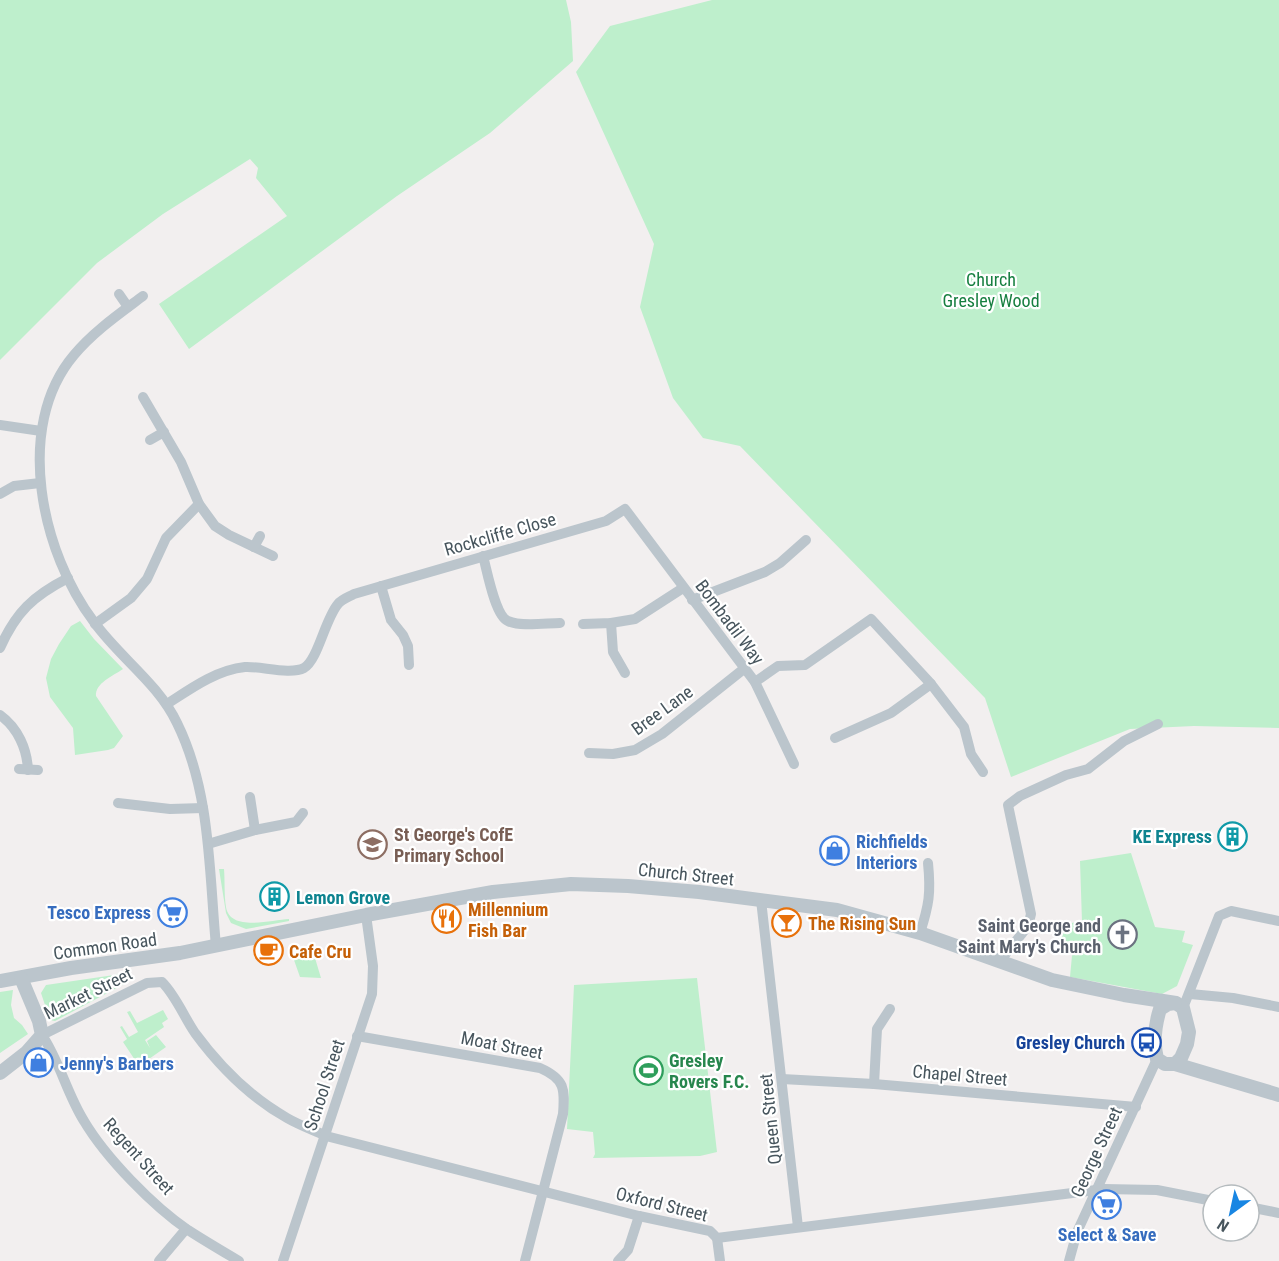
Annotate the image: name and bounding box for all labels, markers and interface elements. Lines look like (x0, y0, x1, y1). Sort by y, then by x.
park label: Church Gresley Wood (942, 269, 1040, 311)
street label: Rockcliffe Close (442, 508, 558, 560)
street label: Bombadil Way (691, 575, 769, 669)
street label: Bree Lane (627, 681, 697, 739)
building icon: KE Express (1217, 820, 1249, 852)
place label: St George's CofE Primary School (394, 824, 513, 866)
place label: KE Express (1132, 826, 1212, 847)
school or university icon: St George's CofE Primary School (357, 828, 389, 860)
place label: Richfields Interiors (856, 831, 928, 873)
shop icon: Richfields Interiors (819, 835, 851, 867)
street label: Church Street (637, 859, 735, 889)
building icon: Lemon Grove (259, 881, 291, 913)
place label: Lemon Grove (296, 887, 391, 908)
supermarket icon: Tesco Express (156, 896, 188, 928)
place label: Millennium Fish Bar (468, 899, 548, 941)
place label: Tesco Express (47, 902, 151, 923)
restaurant icon: Millennium Fish Bar (431, 903, 463, 935)
bar icon: The Rising Sun (771, 907, 803, 939)
place label: The Rising Sun (808, 913, 916, 934)
place label: Saint George and Saint Mary's Church (958, 915, 1101, 957)
church icon: Saint George and Saint Mary's Church (1106, 919, 1138, 951)
street label: Common Road (52, 928, 158, 964)
cafe icon: Cafe Cru (252, 935, 284, 967)
place label: Cafe Cru (289, 941, 351, 962)
street label: Market Street (40, 963, 136, 1023)
bus stop icon: Gresley Church (1130, 1026, 1162, 1058)
street label: Moat Street (459, 1027, 545, 1063)
place label: Gresley Church (1016, 1032, 1125, 1053)
street label: School Street (299, 1037, 349, 1133)
shop icon: Jenny's Barbers (23, 1047, 55, 1079)
place label: Gresley Rovers F.C. (669, 1050, 750, 1092)
place label: Jenny's Barbers (60, 1053, 174, 1074)
sports icon: Gresley Rovers F.C. (632, 1054, 664, 1086)
street label: Chapel Street (912, 1060, 1008, 1090)
street label: Queen Street (755, 1072, 785, 1166)
street label: George Street (1066, 1104, 1126, 1200)
street label: Regent Street (99, 1113, 179, 1199)
street label: Oxford Street (614, 1182, 710, 1226)
north arrow (1201, 1183, 1261, 1243)
supermarket icon: Select & Save (1091, 1189, 1123, 1221)
text: N (1214, 1215, 1232, 1236)
place label: Select & Save (1058, 1224, 1157, 1245)

